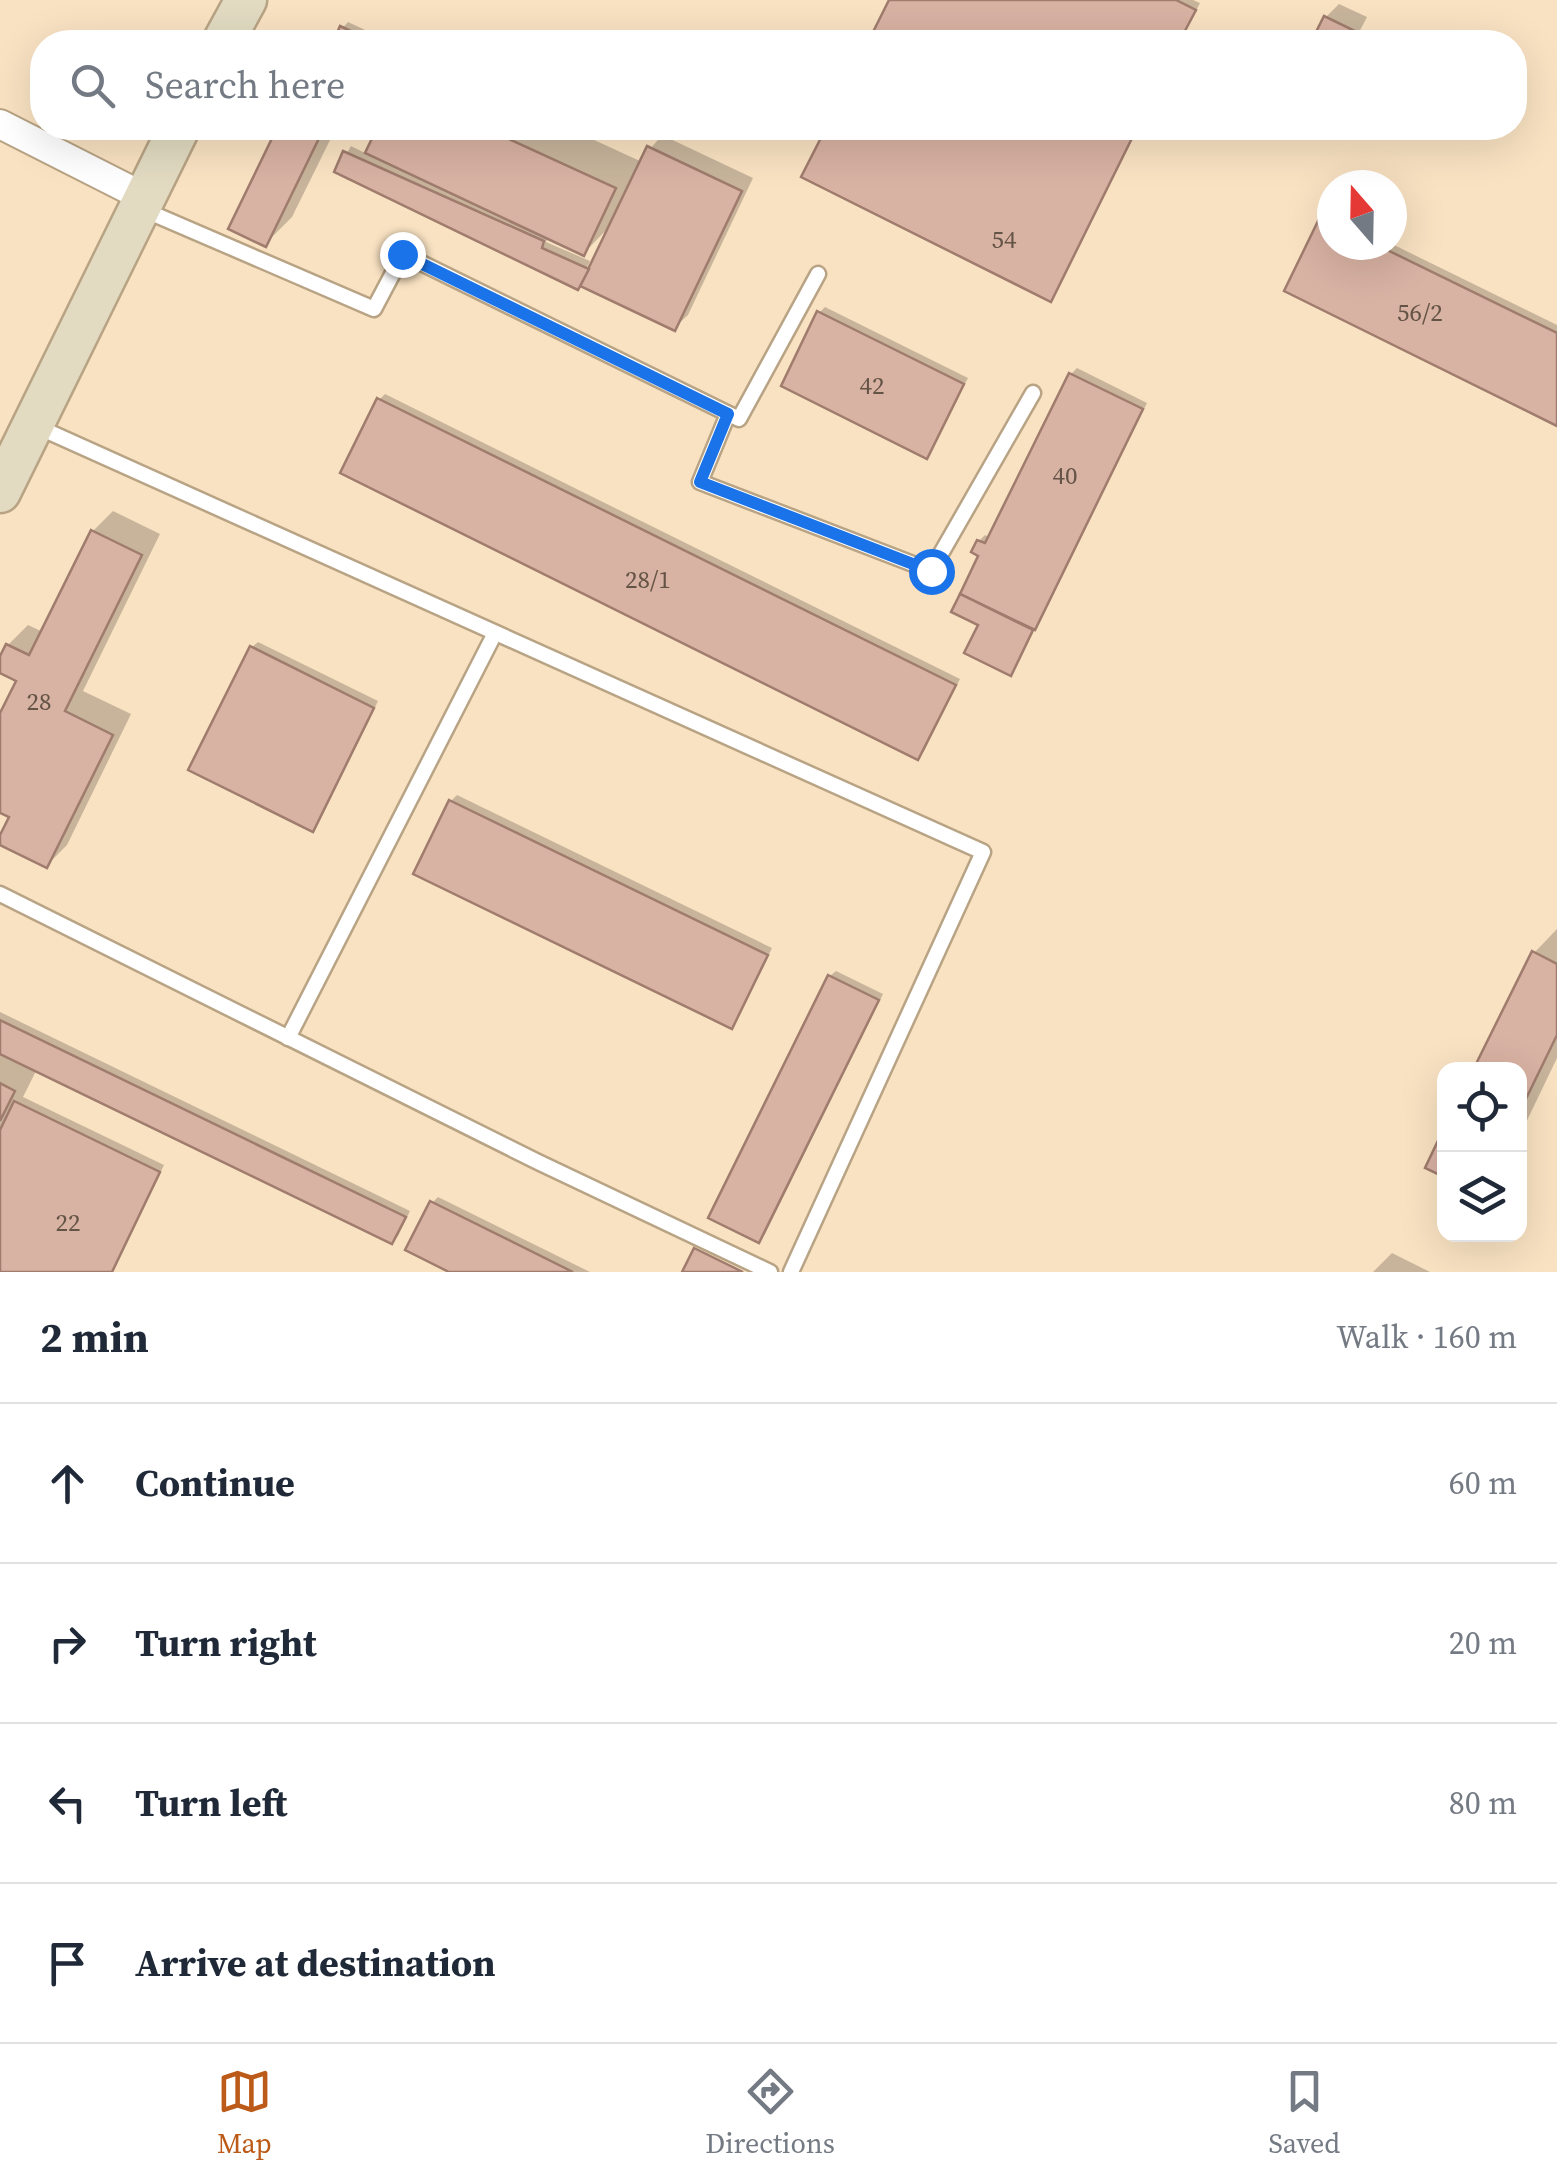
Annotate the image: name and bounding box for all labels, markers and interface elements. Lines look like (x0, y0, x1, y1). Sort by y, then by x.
search box (30, 30, 1527, 140)
icon: search (65, 58, 120, 113)
text: Search here (145, 59, 345, 111)
north arrow (1317, 170, 1407, 260)
house number: 54 (991, 222, 1017, 256)
route end (380, 232, 426, 278)
house number: 56/2 (1397, 295, 1443, 329)
house number: 42 (859, 368, 885, 402)
house number: 40 (1052, 458, 1078, 492)
route start (909, 549, 955, 595)
house number: 28/1 (625, 562, 671, 596)
house number: 28 (26, 684, 52, 718)
map controls (1437, 1062, 1527, 1242)
button: locate (1437, 1062, 1527, 1152)
button: layers (1437, 1152, 1527, 1242)
house number: 22 (55, 1205, 81, 1239)
text: 2 min (40, 1308, 149, 1366)
text: Walk · 160 m (1336, 1315, 1517, 1359)
icon: ahead (40, 1456, 95, 1511)
text: Continue (135, 1457, 295, 1509)
text: 60 m (1449, 1461, 1517, 1505)
icon: right (40, 1616, 95, 1671)
text: Turn right (135, 1617, 317, 1669)
text: 20 m (1449, 1621, 1517, 1665)
icon: left (40, 1776, 95, 1831)
text: Turn left (135, 1777, 287, 1829)
text: 80 m (1449, 1781, 1517, 1825)
icon: arrive (40, 1936, 95, 1991)
text: Arrive at destination (135, 1937, 496, 1989)
tab: Map (217, 2064, 272, 2162)
tab: Directions (705, 2064, 835, 2162)
tab: Saved (1268, 2064, 1340, 2162)

